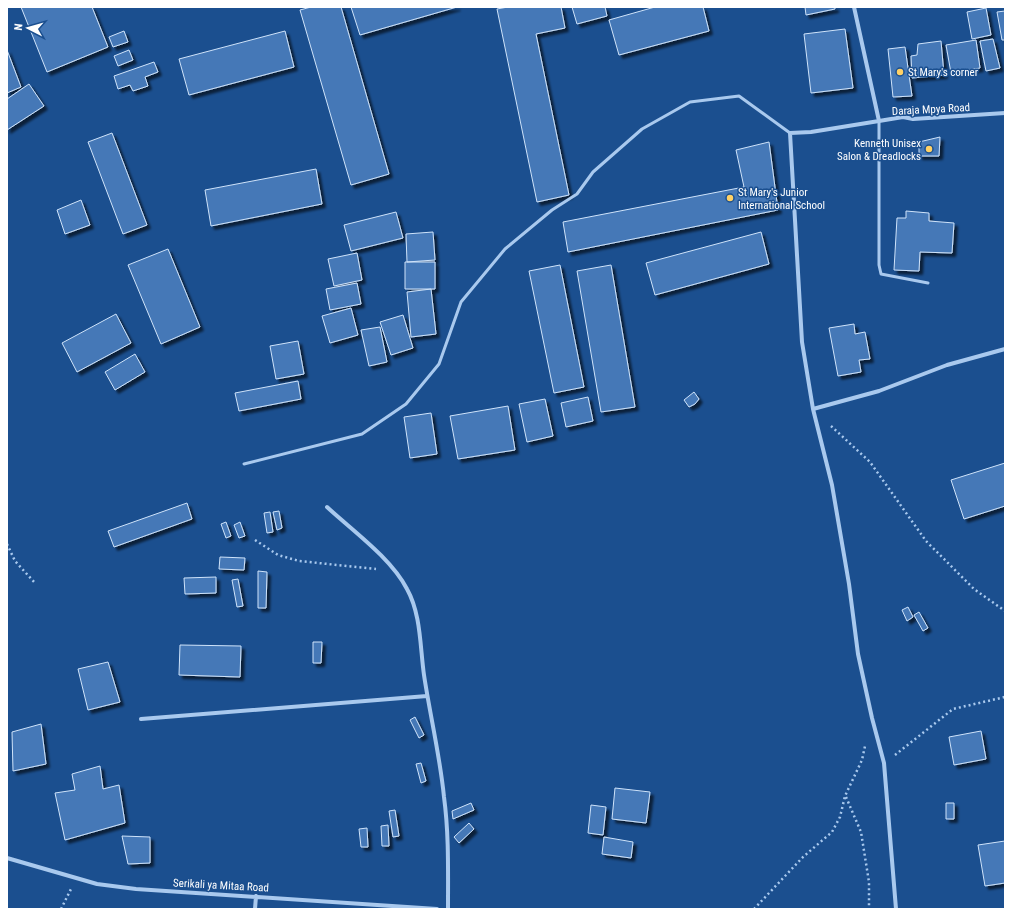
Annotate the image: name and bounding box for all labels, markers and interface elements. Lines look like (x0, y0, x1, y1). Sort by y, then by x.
north arrow (8, 8, 48, 48)
text: N (12, 23, 25, 31)
place label: St Mary's corner (908, 66, 979, 79)
marker: St Mary's corner (895, 67, 905, 77)
street label: Daraja Mpya Road (892, 101, 970, 118)
place label: Kenneth Unisex Salon & Dreadlocks (837, 137, 921, 163)
marker: Kenneth Unisex Salon & Dreadlocks (924, 144, 934, 154)
place label: St Mary's Junior International School (738, 186, 825, 212)
marker: St Mary's Junior International School (725, 193, 735, 203)
street label: Serikali ya Mitaa Road (173, 876, 269, 895)

